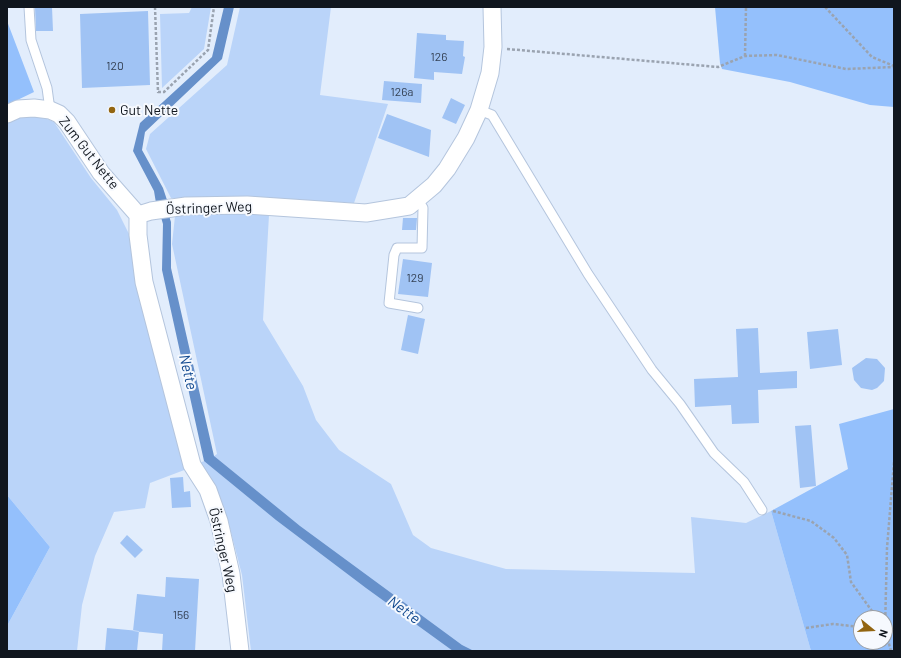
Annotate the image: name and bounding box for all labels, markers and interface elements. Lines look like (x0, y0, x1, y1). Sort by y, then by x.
house number: 126 (431, 50, 447, 64)
house number: 120 (106, 59, 124, 73)
house number: 126a (391, 85, 413, 99)
place label: Gut Nette (120, 102, 178, 118)
marker: Gut Nette (107, 105, 117, 115)
street label: Zum Gut Nette (55, 113, 123, 193)
street label: Östringer Weg (166, 198, 252, 218)
house number: 129 (407, 271, 423, 285)
water label: Nette (175, 353, 201, 391)
street label: Östringer Weg (205, 506, 241, 594)
water label: Nette (384, 592, 424, 628)
house number: 156 (173, 608, 189, 622)
north arrow (853, 610, 893, 650)
text: N (877, 628, 891, 639)

